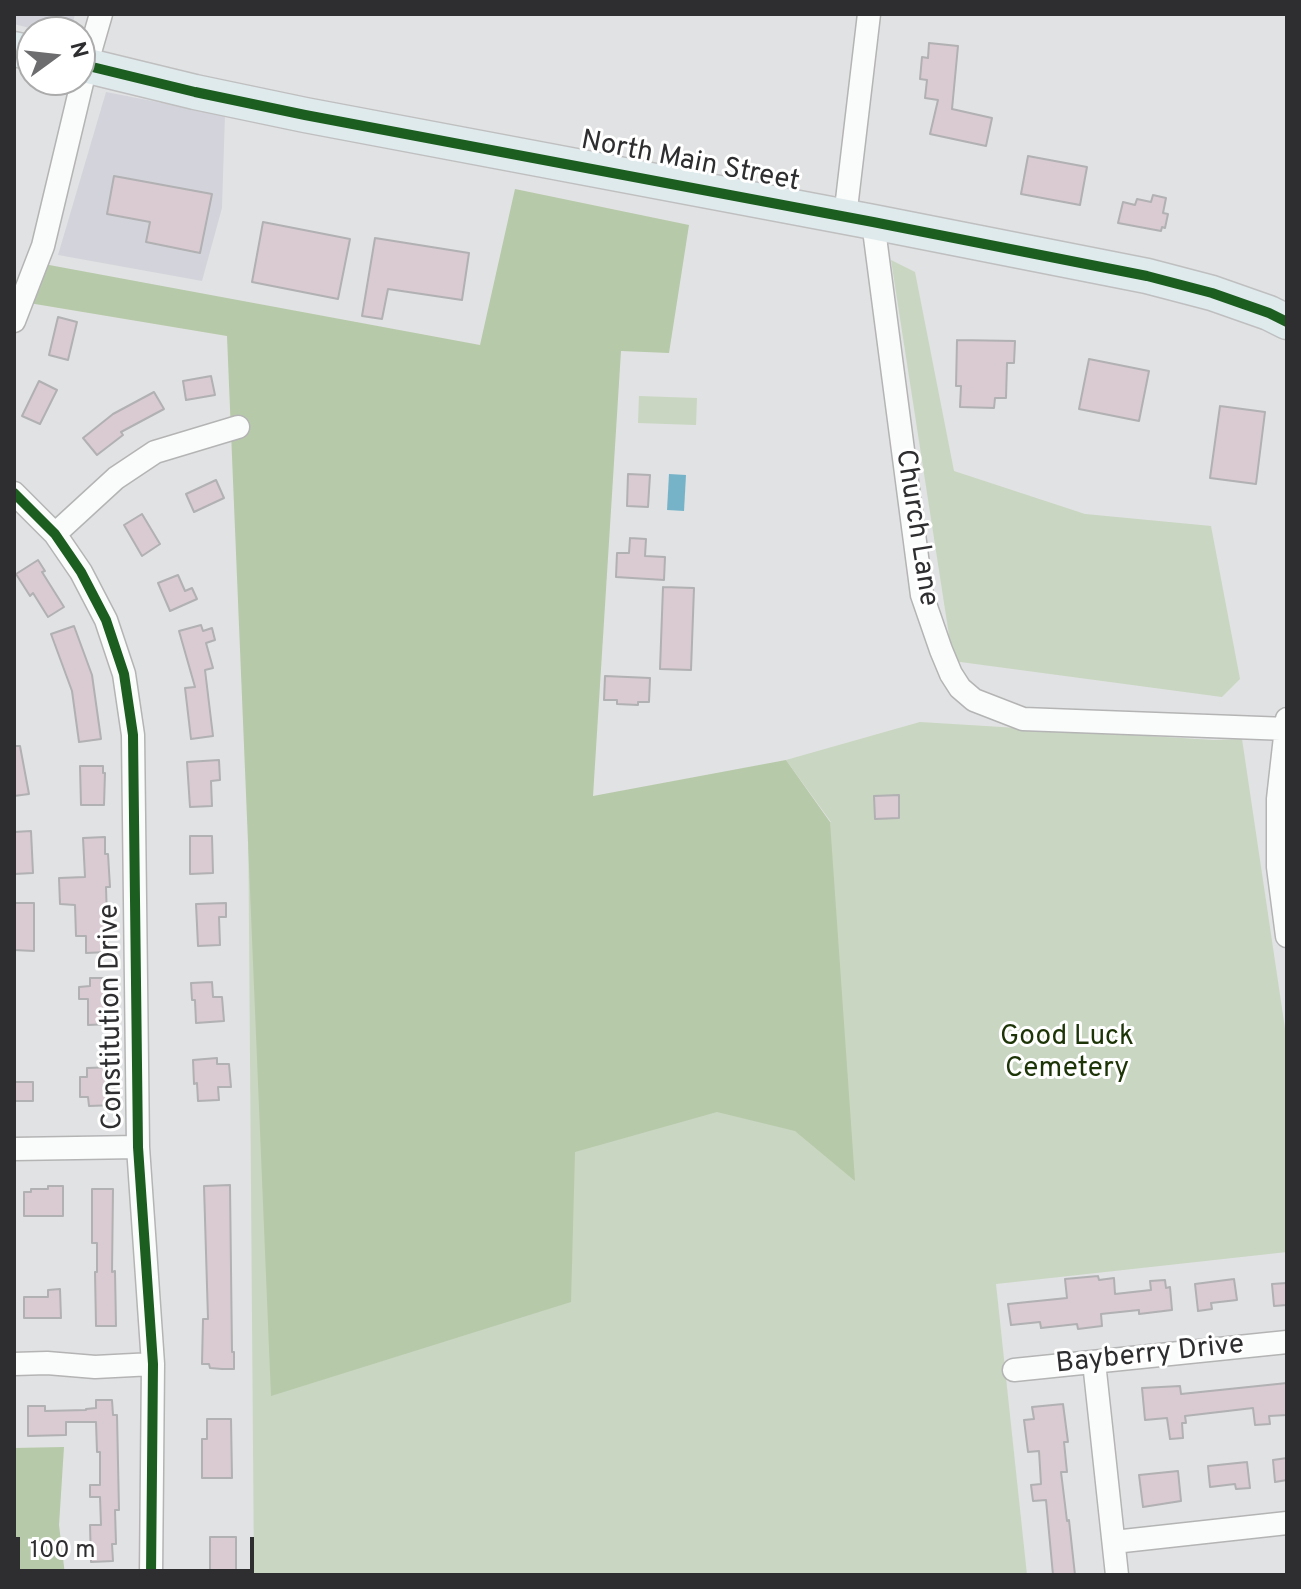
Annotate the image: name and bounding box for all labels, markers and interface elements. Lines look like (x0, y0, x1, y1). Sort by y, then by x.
north arrow (16, 16, 96, 96)
text: N (63, 39, 93, 61)
street label: North Main Street (578, 125, 802, 201)
street label: Church Lane (886, 447, 944, 609)
street label: Constitution Drive (94, 904, 132, 1130)
park label: Good Luck Cemetery (1000, 1021, 1134, 1087)
street label: Bayberry Drive (1054, 1329, 1246, 1383)
scale bar (20, 1521, 258, 1571)
text: 100 m (30, 1536, 96, 1566)

